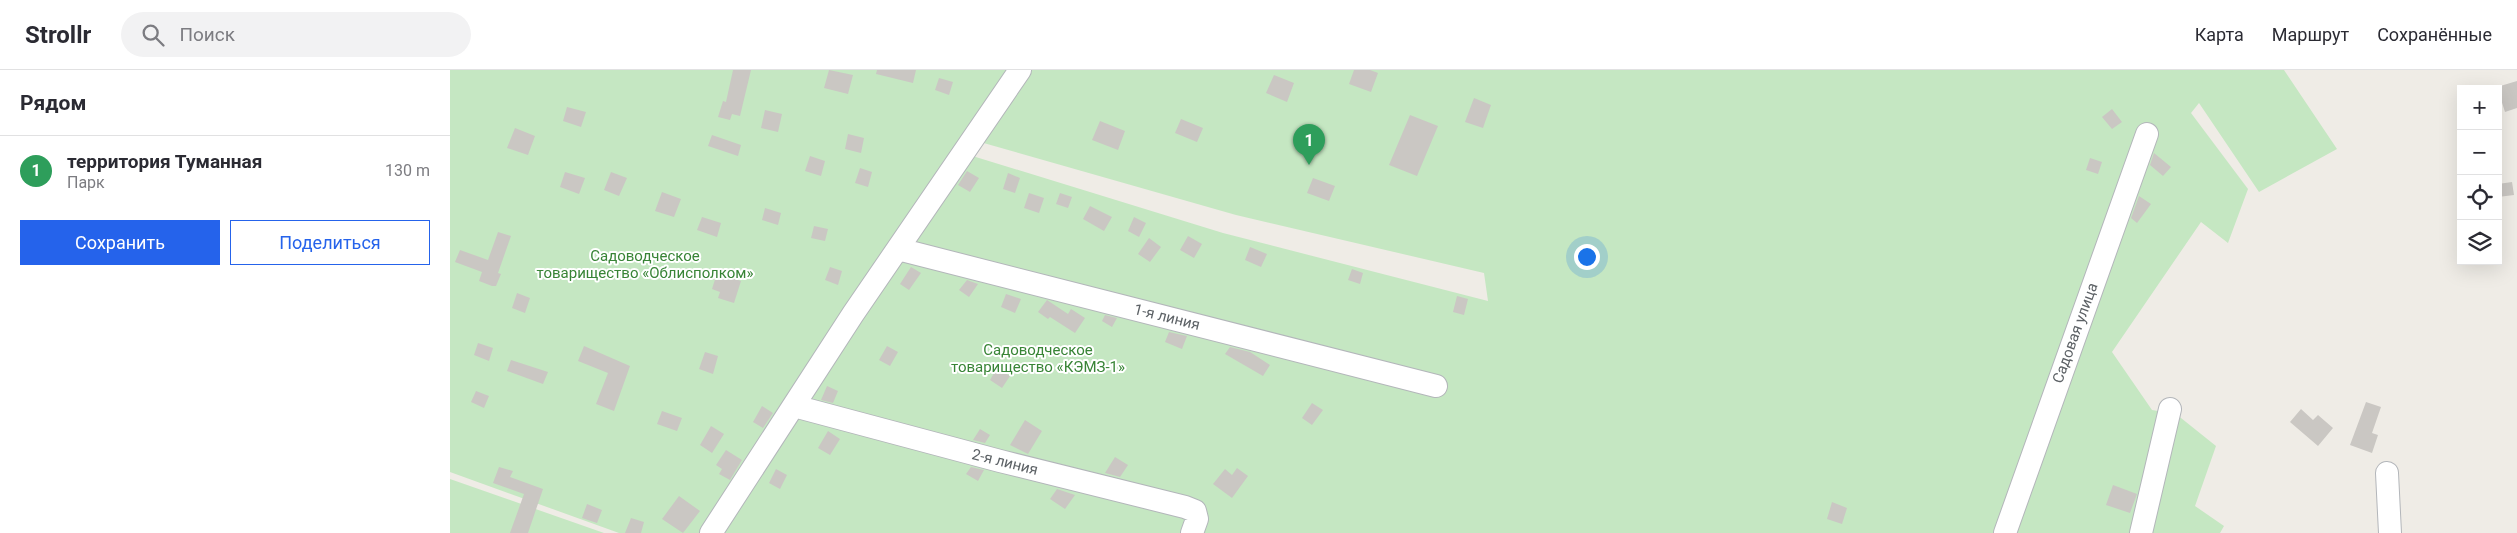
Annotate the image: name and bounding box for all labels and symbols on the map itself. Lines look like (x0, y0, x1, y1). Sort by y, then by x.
pin: 1 (1293, 124, 1325, 165)
your location (1574, 244, 1600, 270)
park label: Садоводческое товарищество «Облисполком» (537, 247, 753, 282)
street label: Садовая улица (2049, 280, 2101, 386)
street label: 1-я линия (1132, 300, 1202, 334)
park label: Садоводческое товарищество «КЭМЗ-1» (951, 341, 1125, 376)
street label: 2-я линия (970, 445, 1040, 479)

